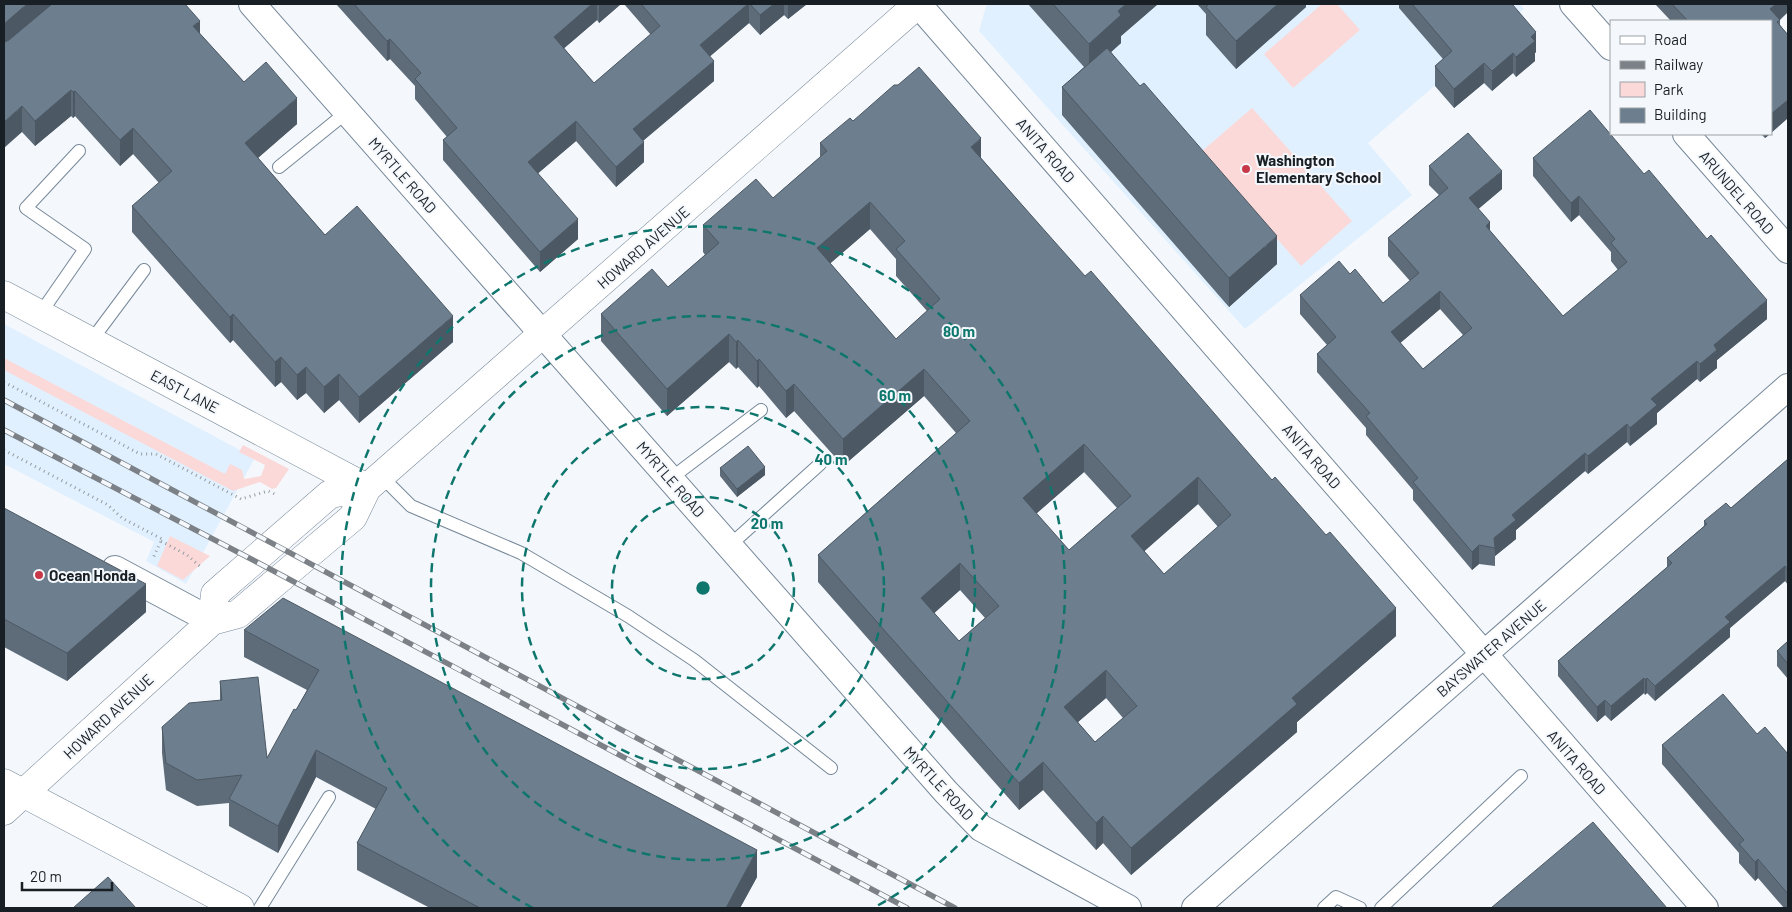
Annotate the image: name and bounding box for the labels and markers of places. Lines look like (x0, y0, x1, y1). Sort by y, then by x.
place label: Washington Elementary School (1256, 151, 1381, 186)
marker: Washington Elementary School (1240, 163, 1252, 175)
place label: Ocean Honda (49, 566, 136, 584)
marker: Ocean Honda (33, 569, 45, 581)
centre of rings (694, 579, 712, 597)

